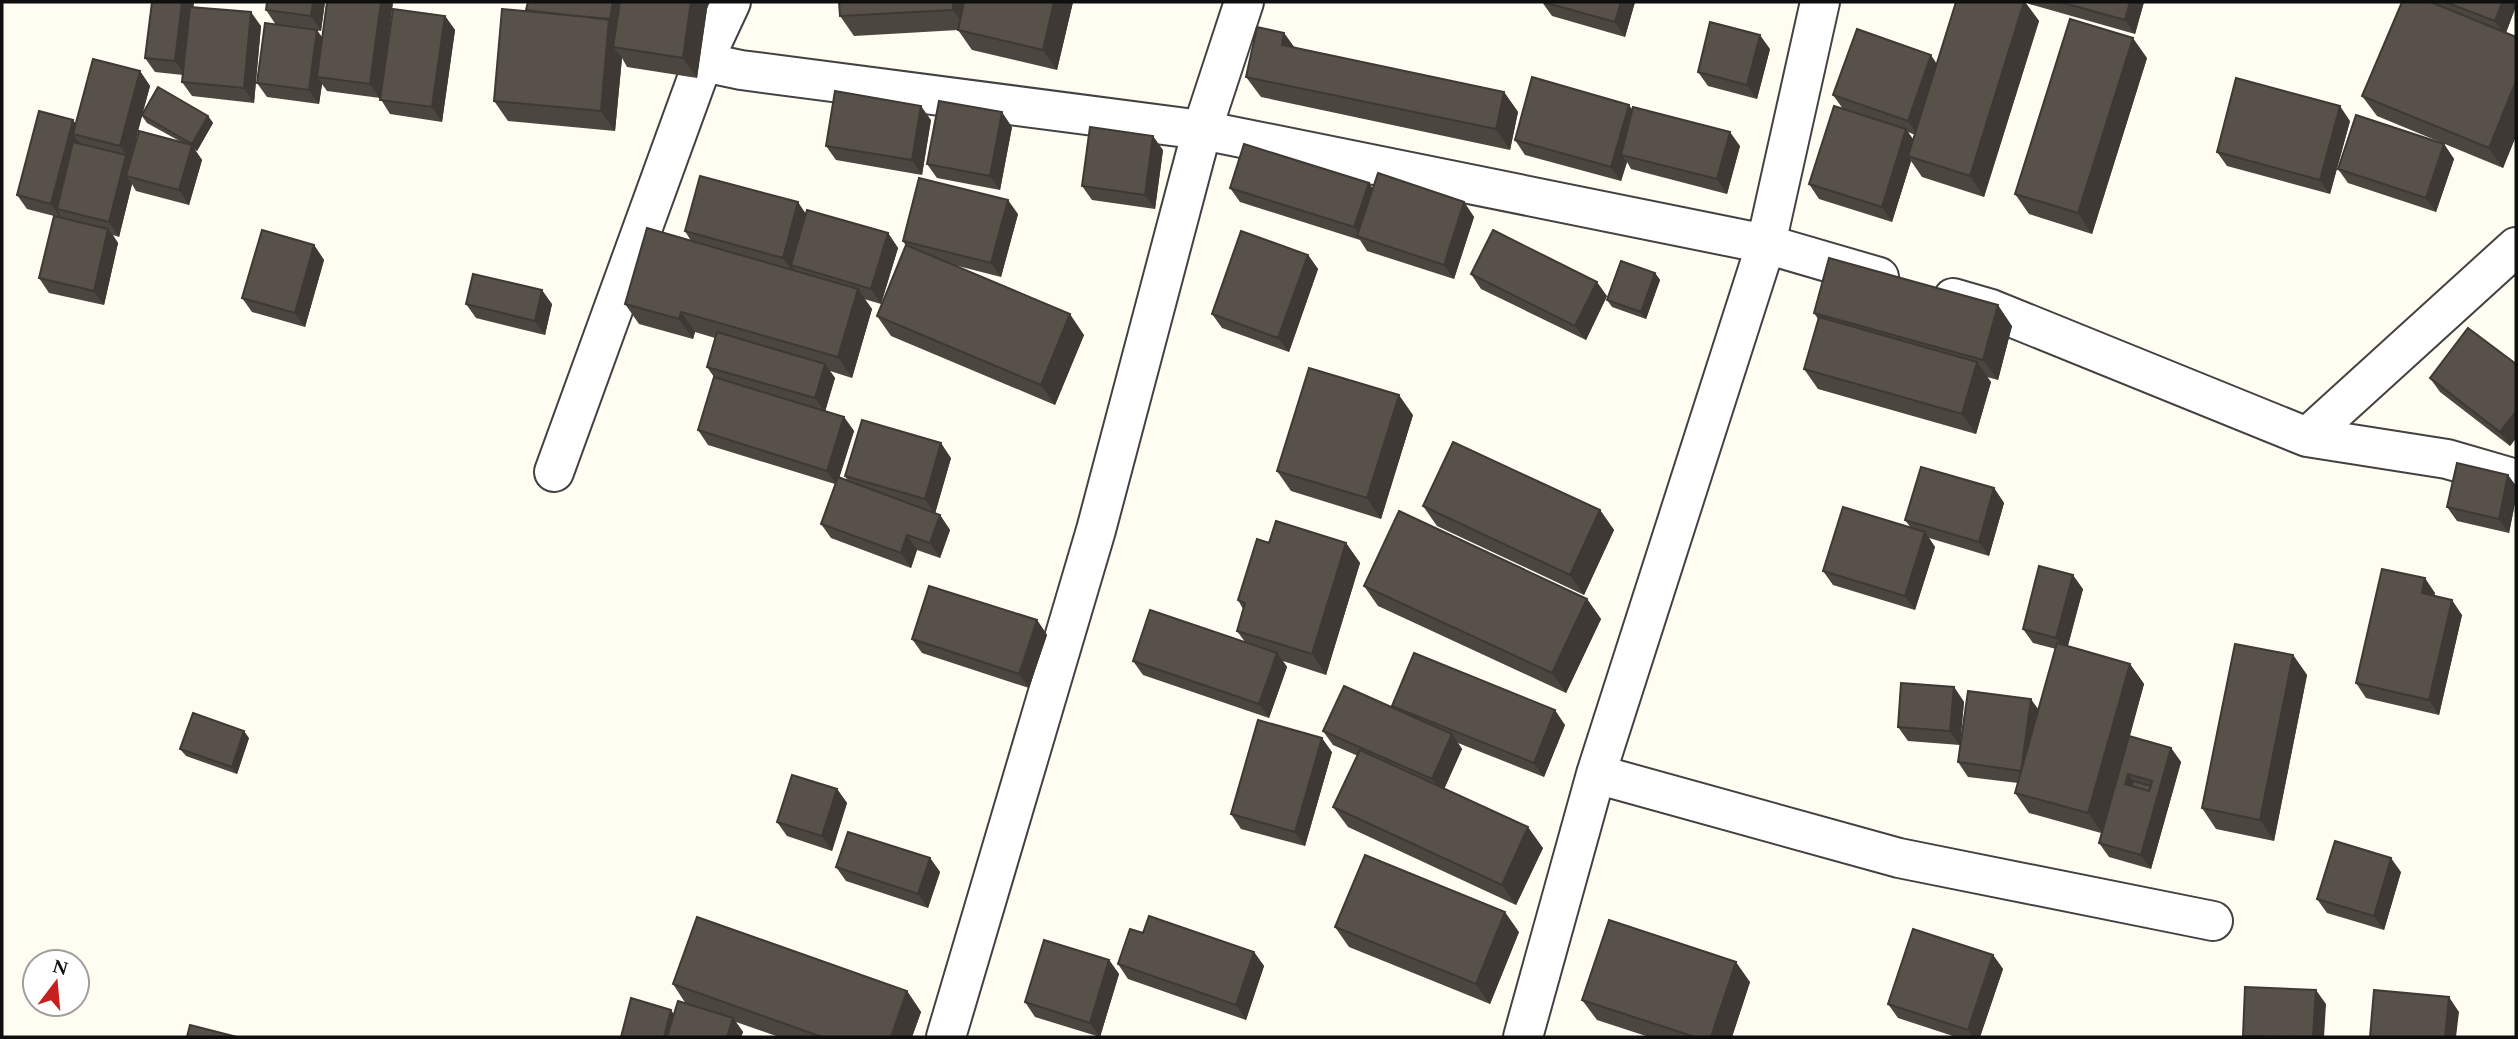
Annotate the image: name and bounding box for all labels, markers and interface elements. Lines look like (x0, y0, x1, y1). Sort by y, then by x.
north arrow (21, 948, 91, 1018)
text: N (49, 952, 72, 984)

